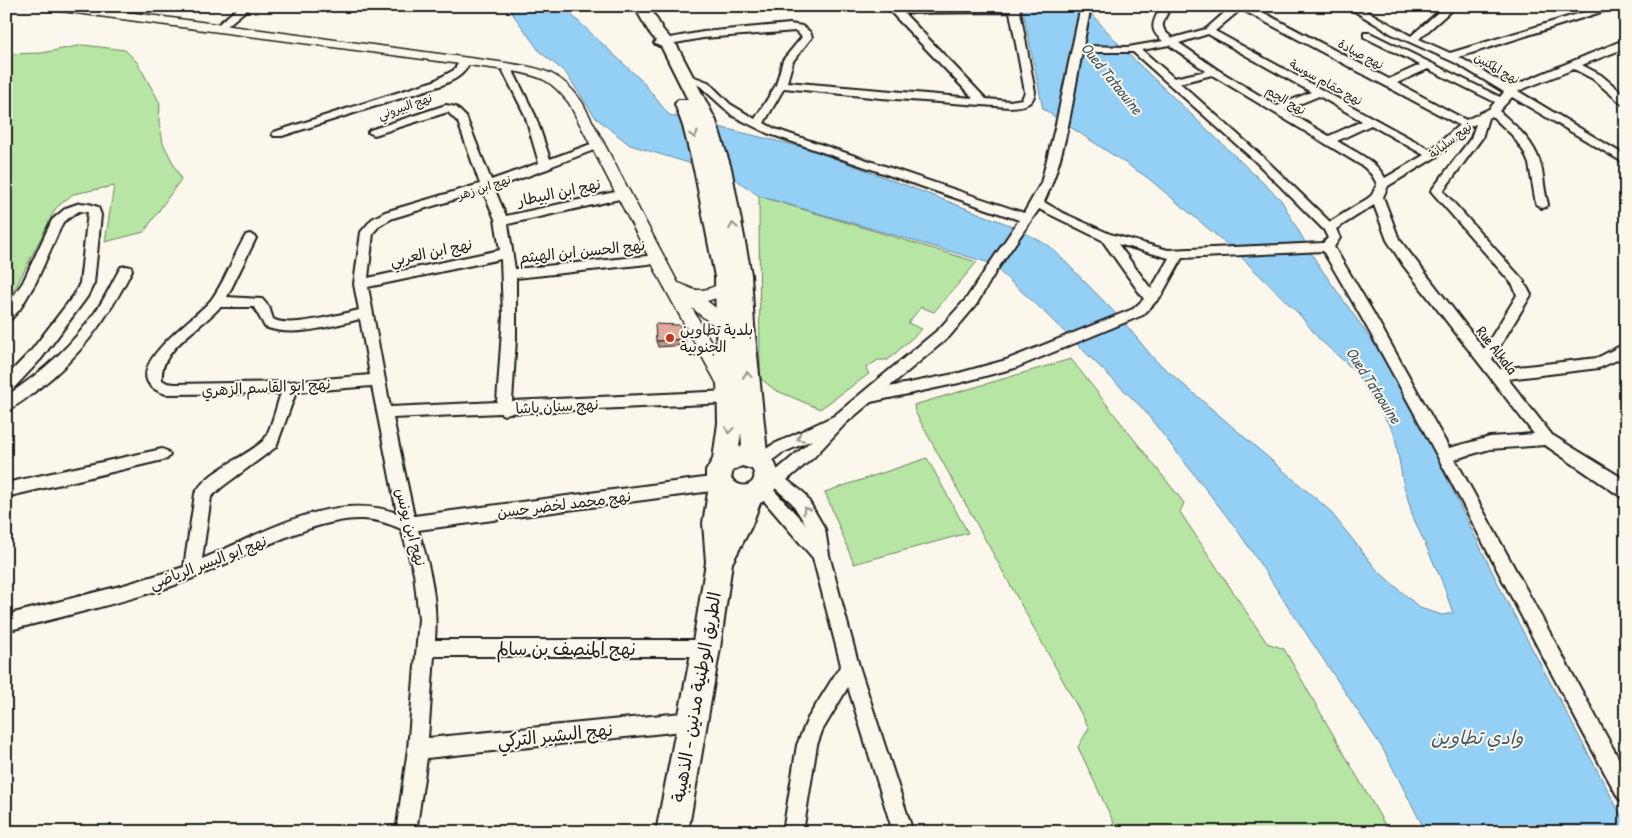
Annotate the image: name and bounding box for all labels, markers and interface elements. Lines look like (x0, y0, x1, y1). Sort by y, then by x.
street label: نهج صيادة (1335, 35, 1387, 74)
water label: Oued Tataouine (1076, 37, 1148, 119)
street label: نهج المكنين (1471, 48, 1523, 89)
street label: نهج حمّام سوسة (1286, 55, 1366, 110)
street label: نهج الجم (1262, 81, 1309, 119)
street label: نهج البيروني (376, 89, 435, 126)
street label: نهج سليانة (1425, 118, 1476, 163)
one-way arrow (688, 130, 699, 139)
street label: نهج ابن زهر (454, 170, 513, 205)
street label: نهج ابن البيطار (515, 173, 602, 211)
one-way arrow (728, 222, 738, 231)
street label: نهج ابن العربي (388, 233, 475, 274)
street label: نهج الحسن ابن الهيثم (518, 234, 646, 269)
place label: بلدية تطاوين الجنوبية (680, 319, 753, 357)
street label: Rue Alkala (1472, 322, 1522, 378)
marker: بلدية تطاوين الجنوبية (664, 332, 676, 344)
water label: Oued Tataouine (1341, 342, 1407, 428)
one-way arrow (742, 370, 753, 378)
street label: نهج ابو القاسم الزهري (201, 373, 331, 402)
street label: نهج سنان باشا (515, 393, 599, 419)
one-way arrow (724, 426, 735, 434)
one-way arrow (796, 432, 805, 443)
street label: نهج محمد لخضر حسن (496, 485, 632, 523)
street label: نهج ابن يونس (391, 486, 431, 568)
one-way arrow (803, 506, 812, 515)
street label: نهج ابو اليسر الرياضي (146, 530, 271, 597)
street label: الطريق الوطنية مدنين - الذهيبة (665, 590, 727, 804)
street label: نهج المنصف بن سالم (496, 636, 636, 663)
street label: نهج البشير التركي (496, 717, 614, 757)
water label: وادي تطاوين (1431, 724, 1524, 751)

